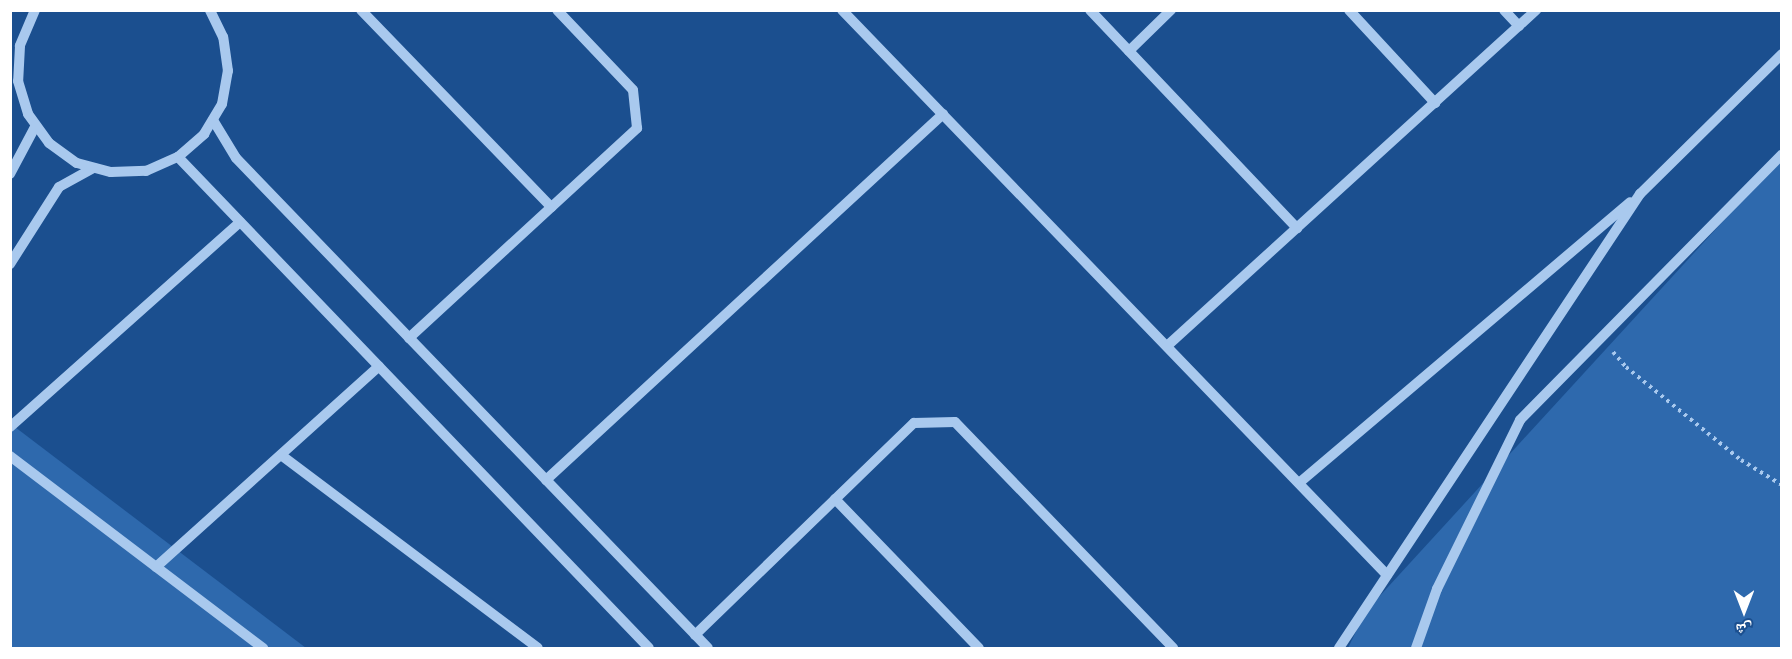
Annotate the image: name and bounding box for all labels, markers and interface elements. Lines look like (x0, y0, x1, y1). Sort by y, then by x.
north arrow (1714, 581, 1774, 641)
text: ش (1736, 620, 1753, 639)

